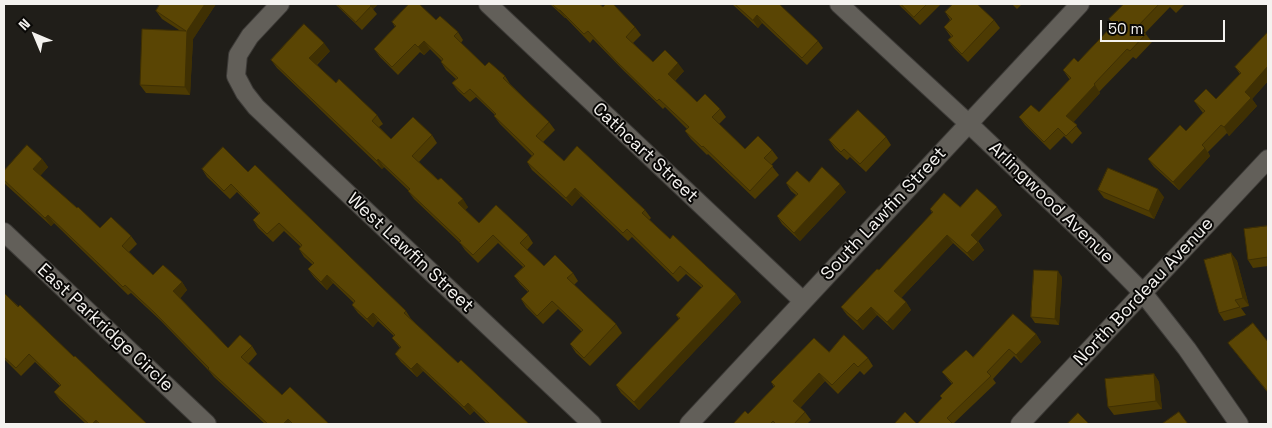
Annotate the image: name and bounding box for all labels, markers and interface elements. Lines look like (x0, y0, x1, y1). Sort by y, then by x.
north arrow (10, 10, 60, 60)
scale bar (1102, 10, 1227, 42)
text: N (15, 15, 34, 34)
text: 50 m (1108, 19, 1143, 38)
street label: Cathcart Street (588, 99, 702, 207)
street label: Arlingwood Avenue (984, 138, 1118, 268)
street label: South Lawfin Street (817, 143, 951, 285)
street label: West Lawfin Street (342, 189, 478, 317)
street label: North Bordeau Avenue (1070, 213, 1218, 371)
street label: East Parkridge Circle (33, 259, 177, 397)

